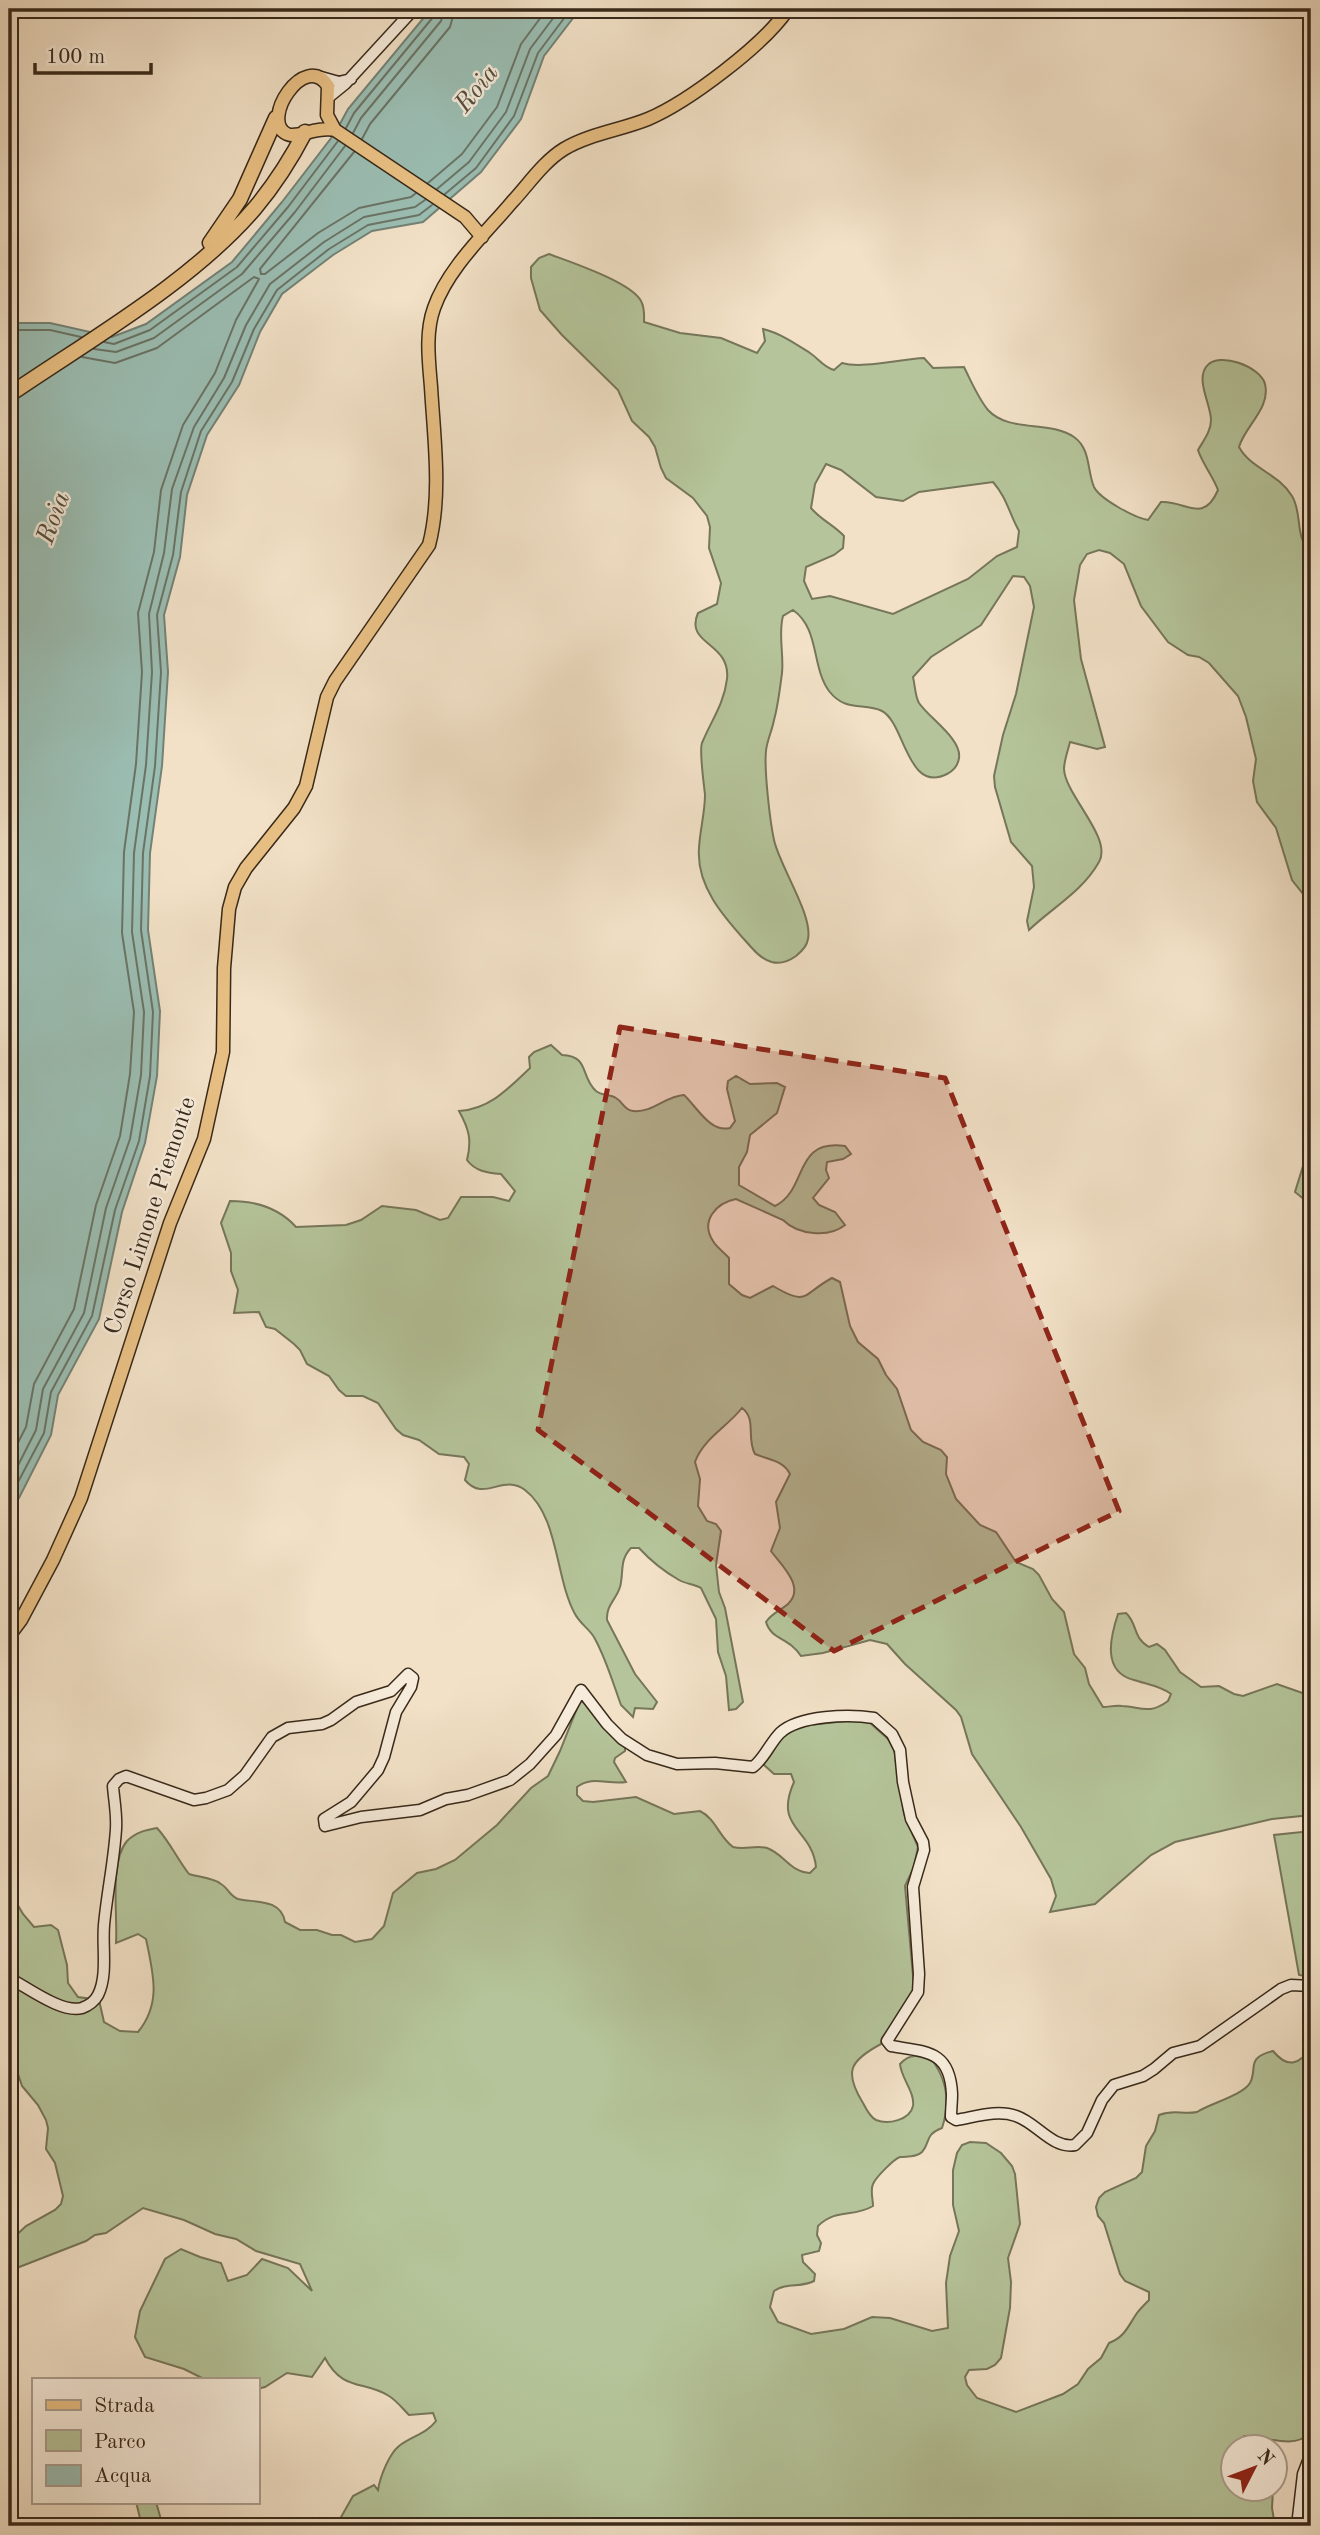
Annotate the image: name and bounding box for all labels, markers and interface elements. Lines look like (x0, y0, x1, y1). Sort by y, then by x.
scale bar (35, 32, 150, 76)
text: 100 m (46, 47, 105, 68)
water label: Roia (449, 60, 504, 119)
water label: Roia (32, 488, 75, 548)
street label: Corso Limone Piemonte (101, 1094, 201, 1338)
legend (32, 2378, 259, 2504)
text: Strada (94, 2396, 155, 2417)
text: Parco (94, 2432, 146, 2453)
north arrow (1218, 2434, 1288, 2504)
text: N (1253, 2447, 1277, 2470)
text: Acqua (94, 2466, 151, 2487)

